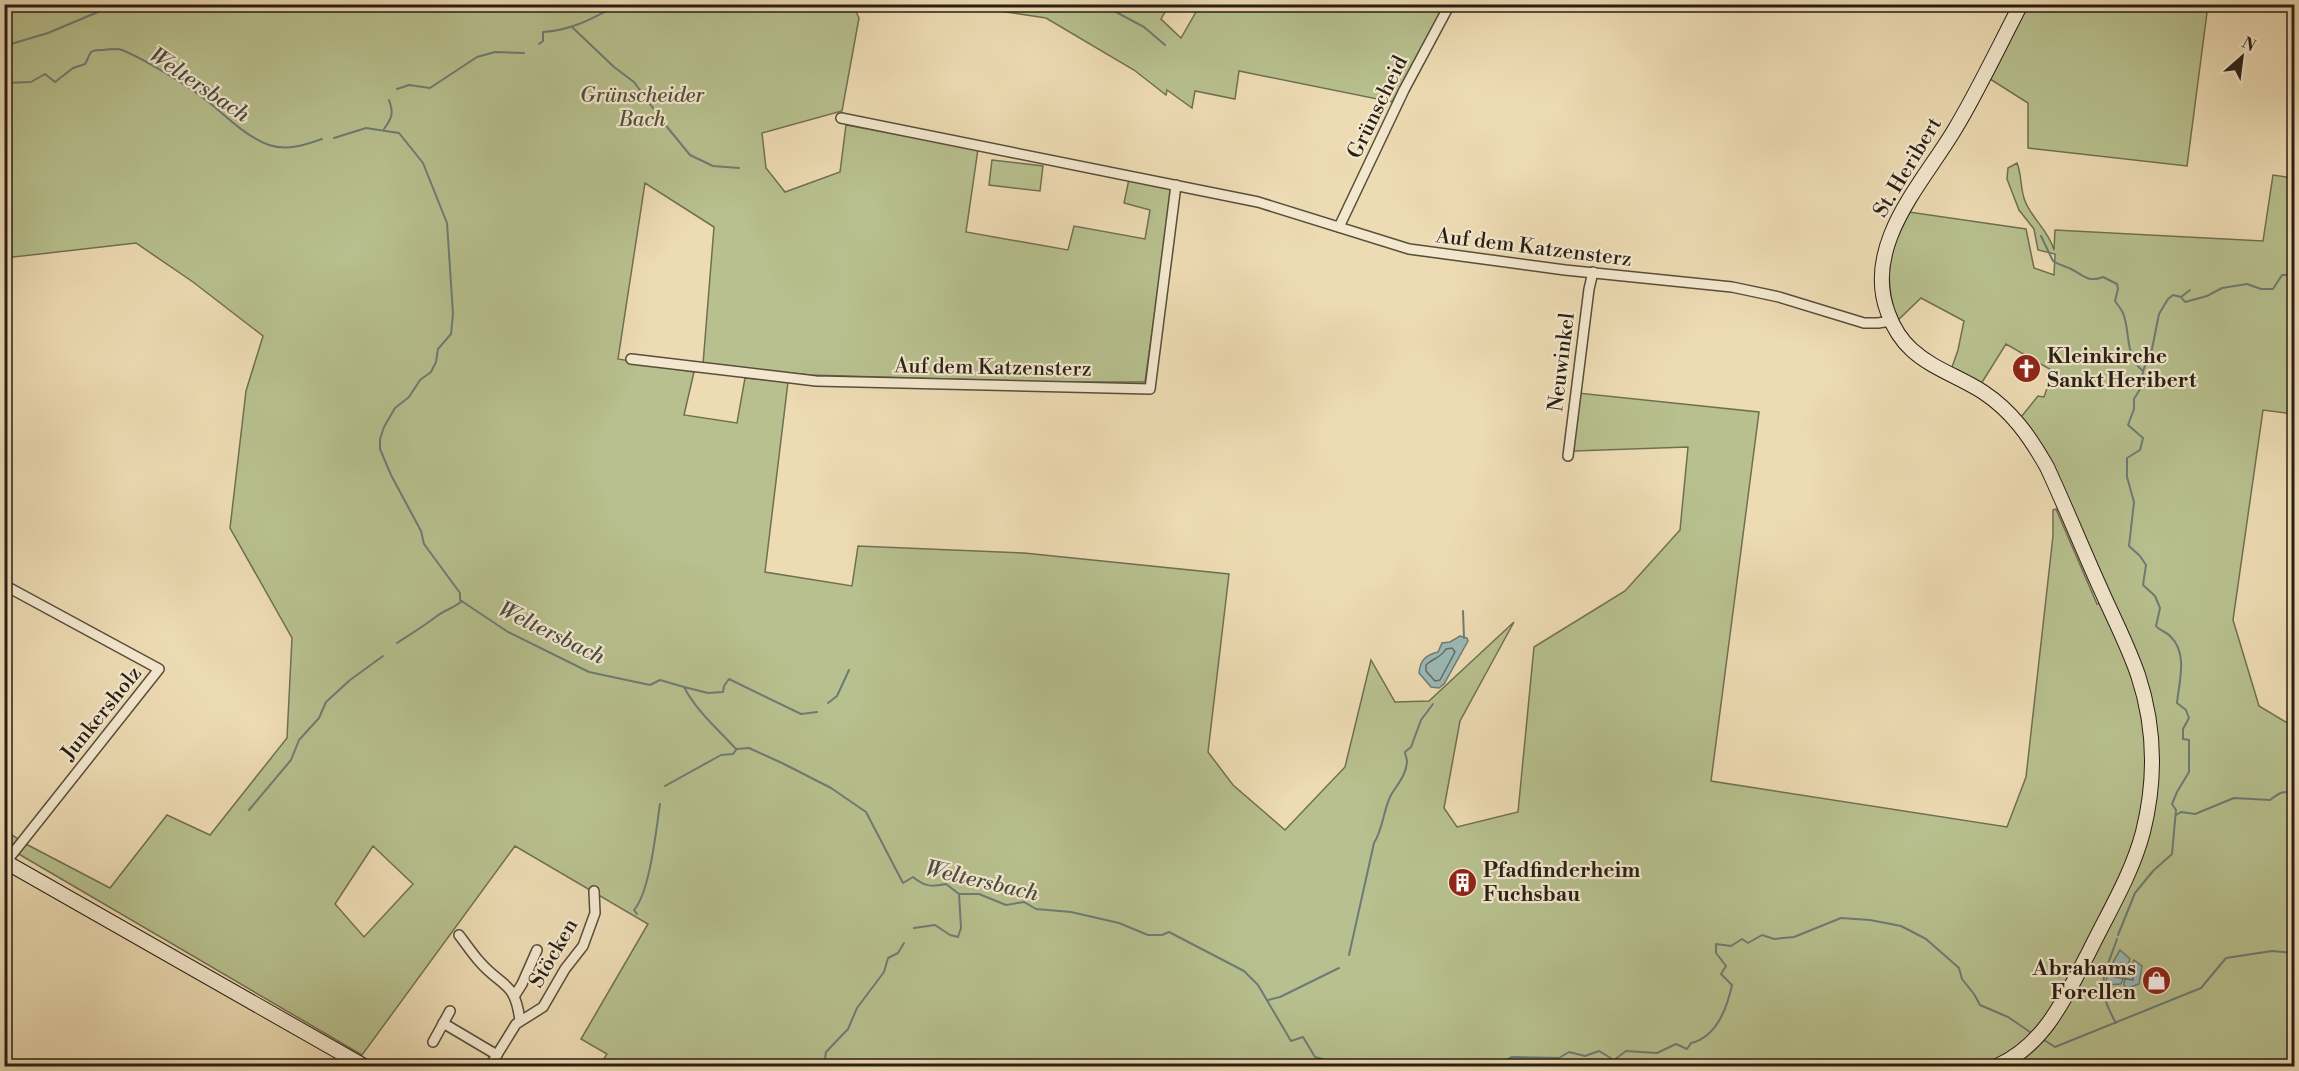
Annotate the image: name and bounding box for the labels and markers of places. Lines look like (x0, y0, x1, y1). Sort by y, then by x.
place label: Kleinkirche Sankt Heribert (2047, 344, 2197, 394)
church icon: Kleinkirche Sankt Heribert (2010, 352, 2042, 384)
place label: Pfadfinderheim Fuchsbau (1483, 858, 1640, 908)
building icon: Pfadfinderheim Fuchsbau (1446, 866, 1478, 898)
place label: Abrahams Forellen (2032, 956, 2136, 1006)
shop icon: Abrahams Forellen (2141, 964, 2173, 996)

